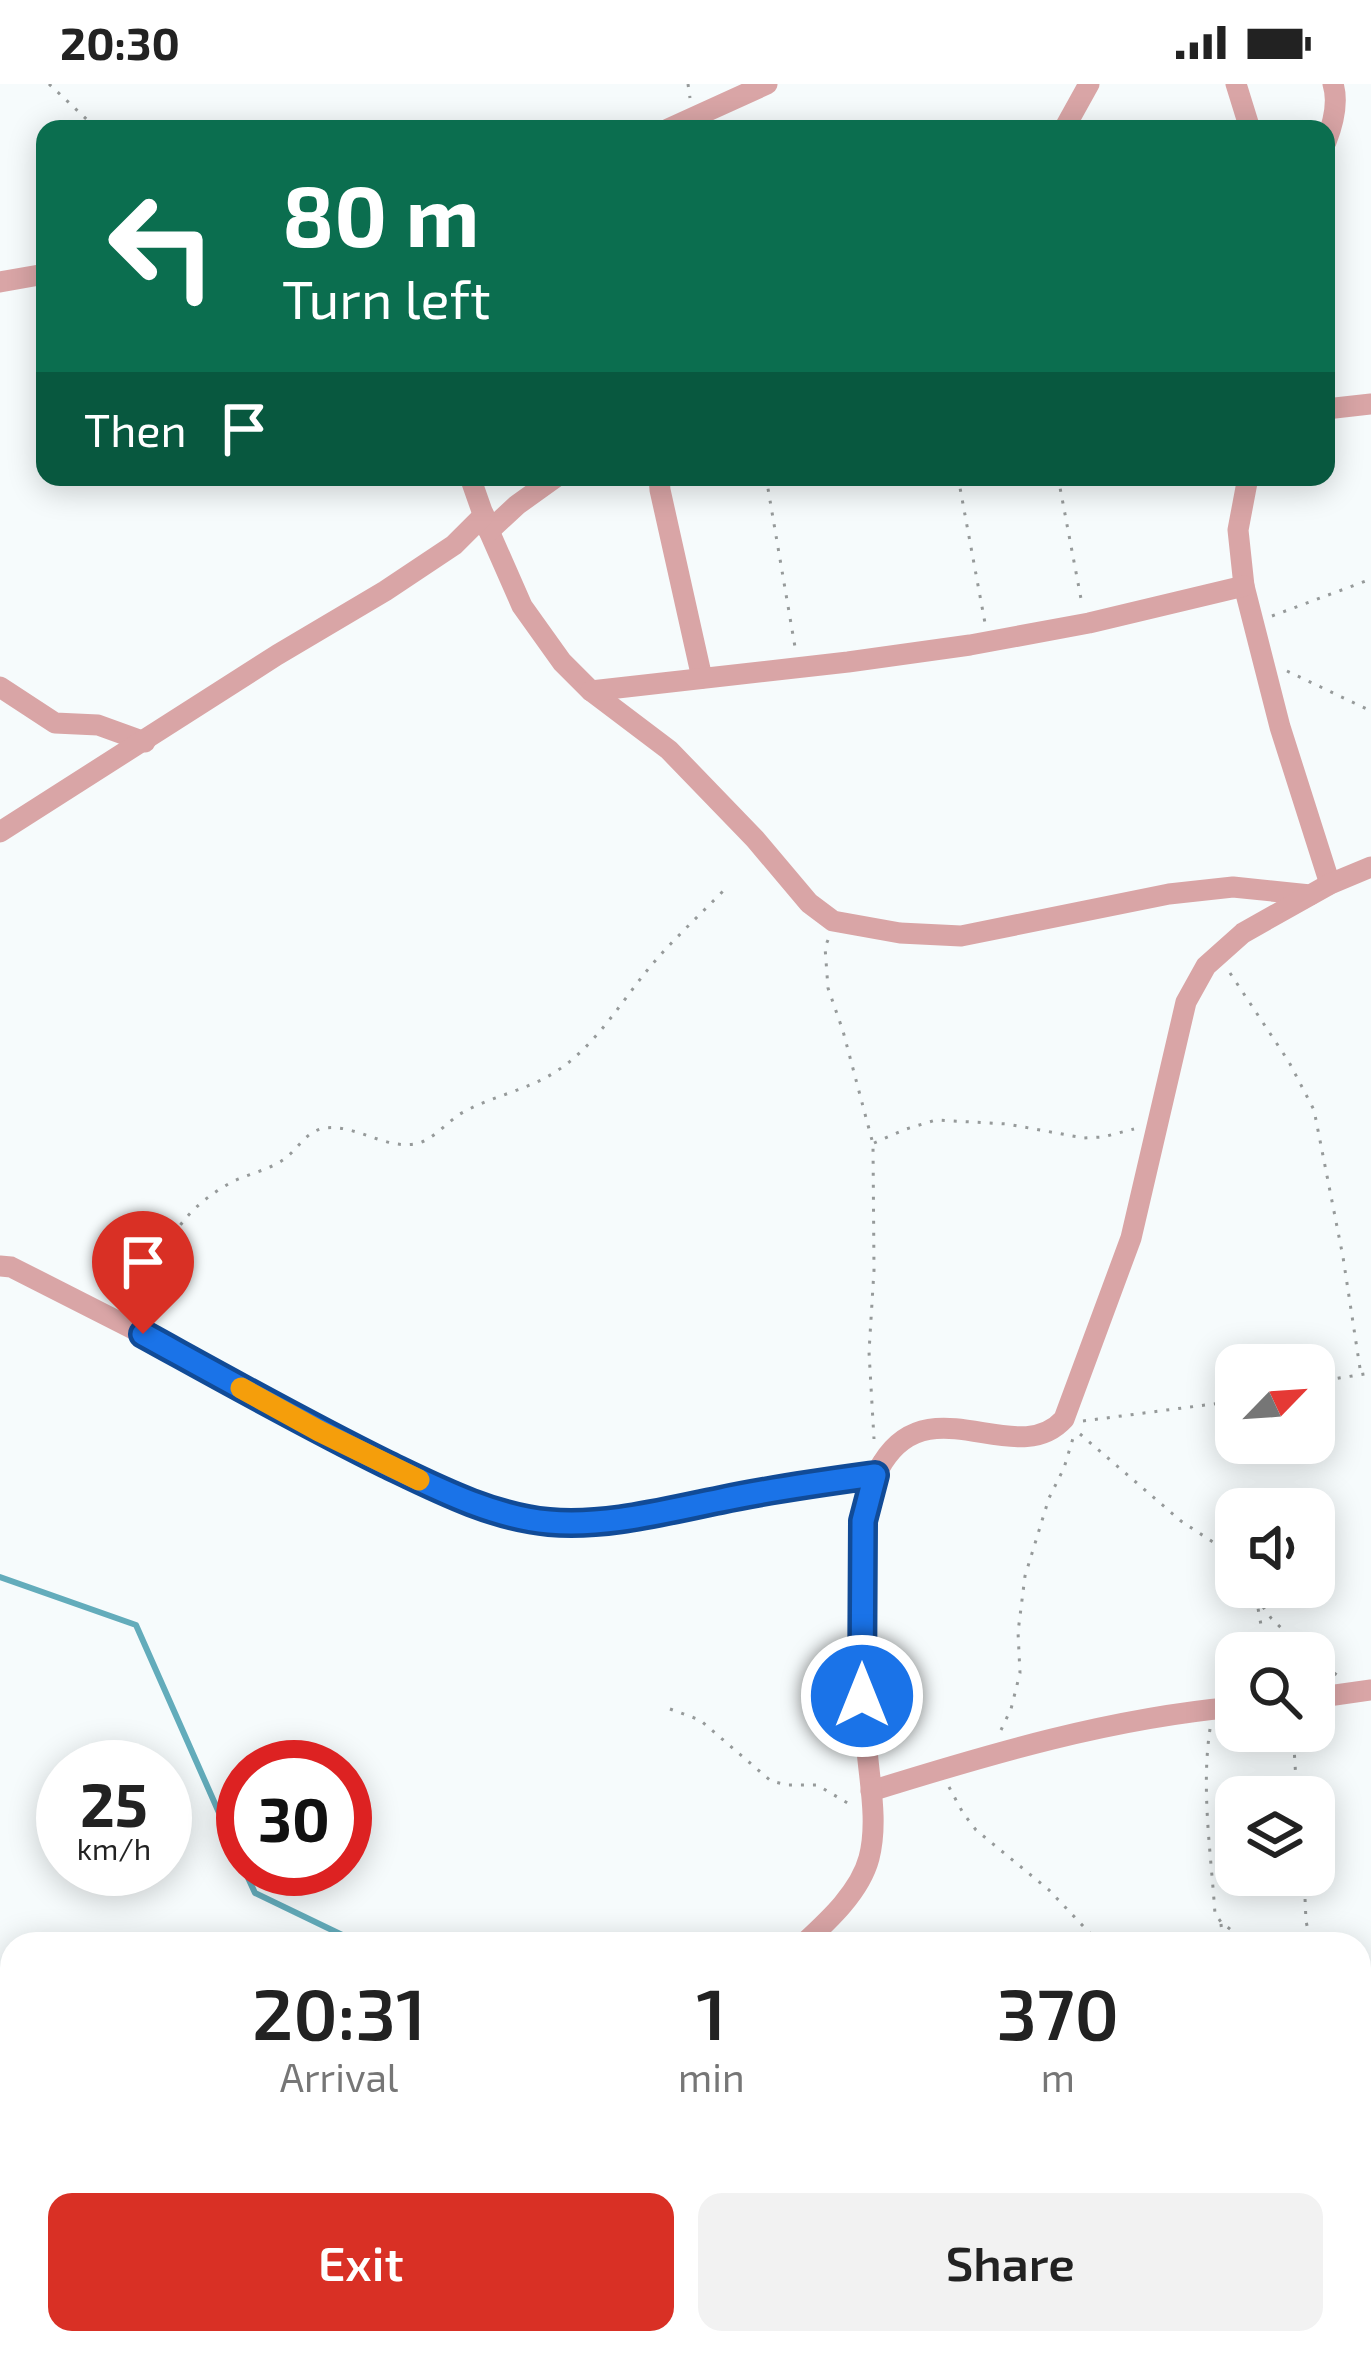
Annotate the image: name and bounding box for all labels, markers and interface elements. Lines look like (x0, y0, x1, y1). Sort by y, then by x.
text: 20:30 (60, 15, 180, 69)
text: 80 m (282, 163, 479, 264)
icon: left (84, 168, 240, 324)
text: Turn left (282, 265, 491, 330)
icon: arrive (211, 396, 277, 462)
text: Then (84, 402, 187, 456)
pin (92, 1211, 194, 1334)
icon: arrive (110, 1229, 176, 1295)
north arrow (1215, 1344, 1335, 1464)
map controls (1215, 1344, 1335, 1896)
button: sound (1215, 1488, 1335, 1608)
button: search (1215, 1632, 1335, 1752)
position arrow (799, 1633, 925, 1759)
speed limit sign: 30 (216, 1740, 372, 1896)
text: 25 (80, 1767, 148, 1839)
button: layers (1215, 1776, 1335, 1896)
text: km/h (77, 1830, 151, 1866)
text: 20:31 (252, 1968, 426, 2054)
text: 1 (696, 1968, 726, 2054)
text: 370 (997, 1968, 1119, 2054)
text: Arrival (280, 2053, 398, 2100)
text: min (678, 2053, 745, 2100)
text: m (1041, 2053, 1075, 2100)
button: Exit (48, 2193, 674, 2331)
button: Share (698, 2193, 1323, 2331)

